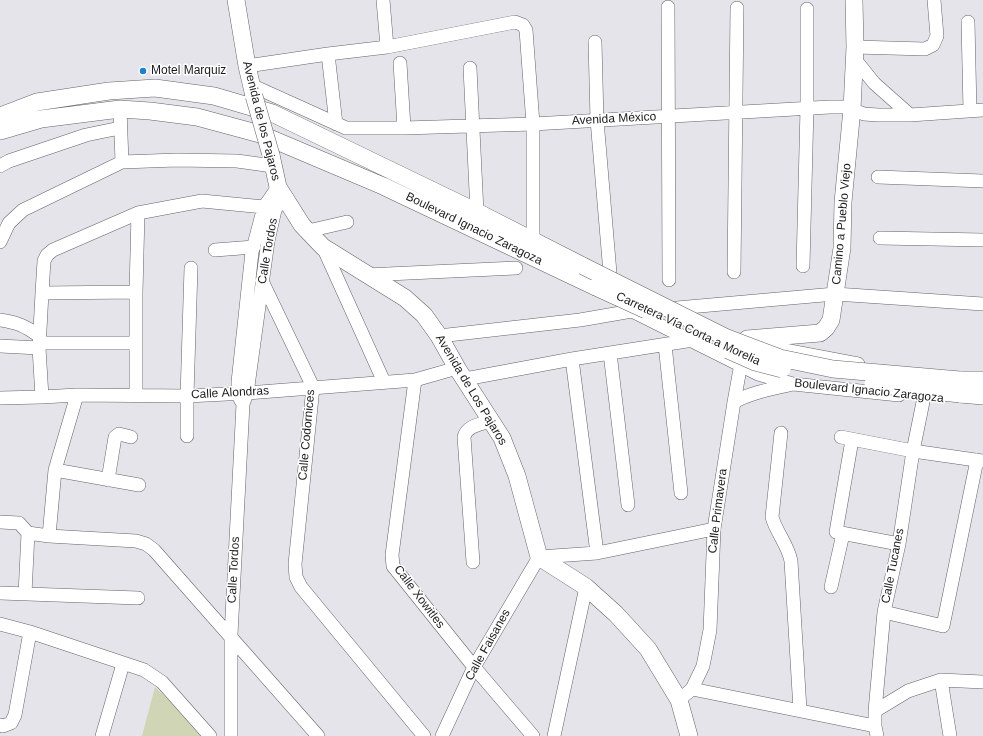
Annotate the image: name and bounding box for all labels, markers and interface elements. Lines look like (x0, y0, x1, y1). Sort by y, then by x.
street label: Avenida de los Pajaros (239, 60, 283, 182)
place label: Motel Marquiz (151, 64, 226, 78)
marker: Motel Marquiz (138, 66, 148, 76)
street label: Avenida México (571, 110, 657, 128)
street label: Camino a Pueblo Viejo (830, 163, 854, 285)
street label: Boulevard Ignacio Zaragoza (403, 190, 545, 268)
street label: Calle Tordos (255, 217, 281, 285)
street label: Carretera Vía Corta a Morelia (614, 289, 762, 369)
street label: Avenida de Los Pajaros (432, 332, 510, 448)
street label: Boulevard Ignacio Zaragoza (794, 376, 944, 406)
street label: Calle Alondras (191, 384, 269, 402)
street label: Calle Codornices (296, 389, 318, 481)
street label: Calle Primavera (706, 468, 730, 554)
street label: Calle Tucanes (879, 527, 907, 605)
street label: Calle Tordos (225, 536, 243, 604)
street label: Calle Xowitles (391, 563, 447, 631)
street label: Calle Faisanes (462, 607, 514, 683)

